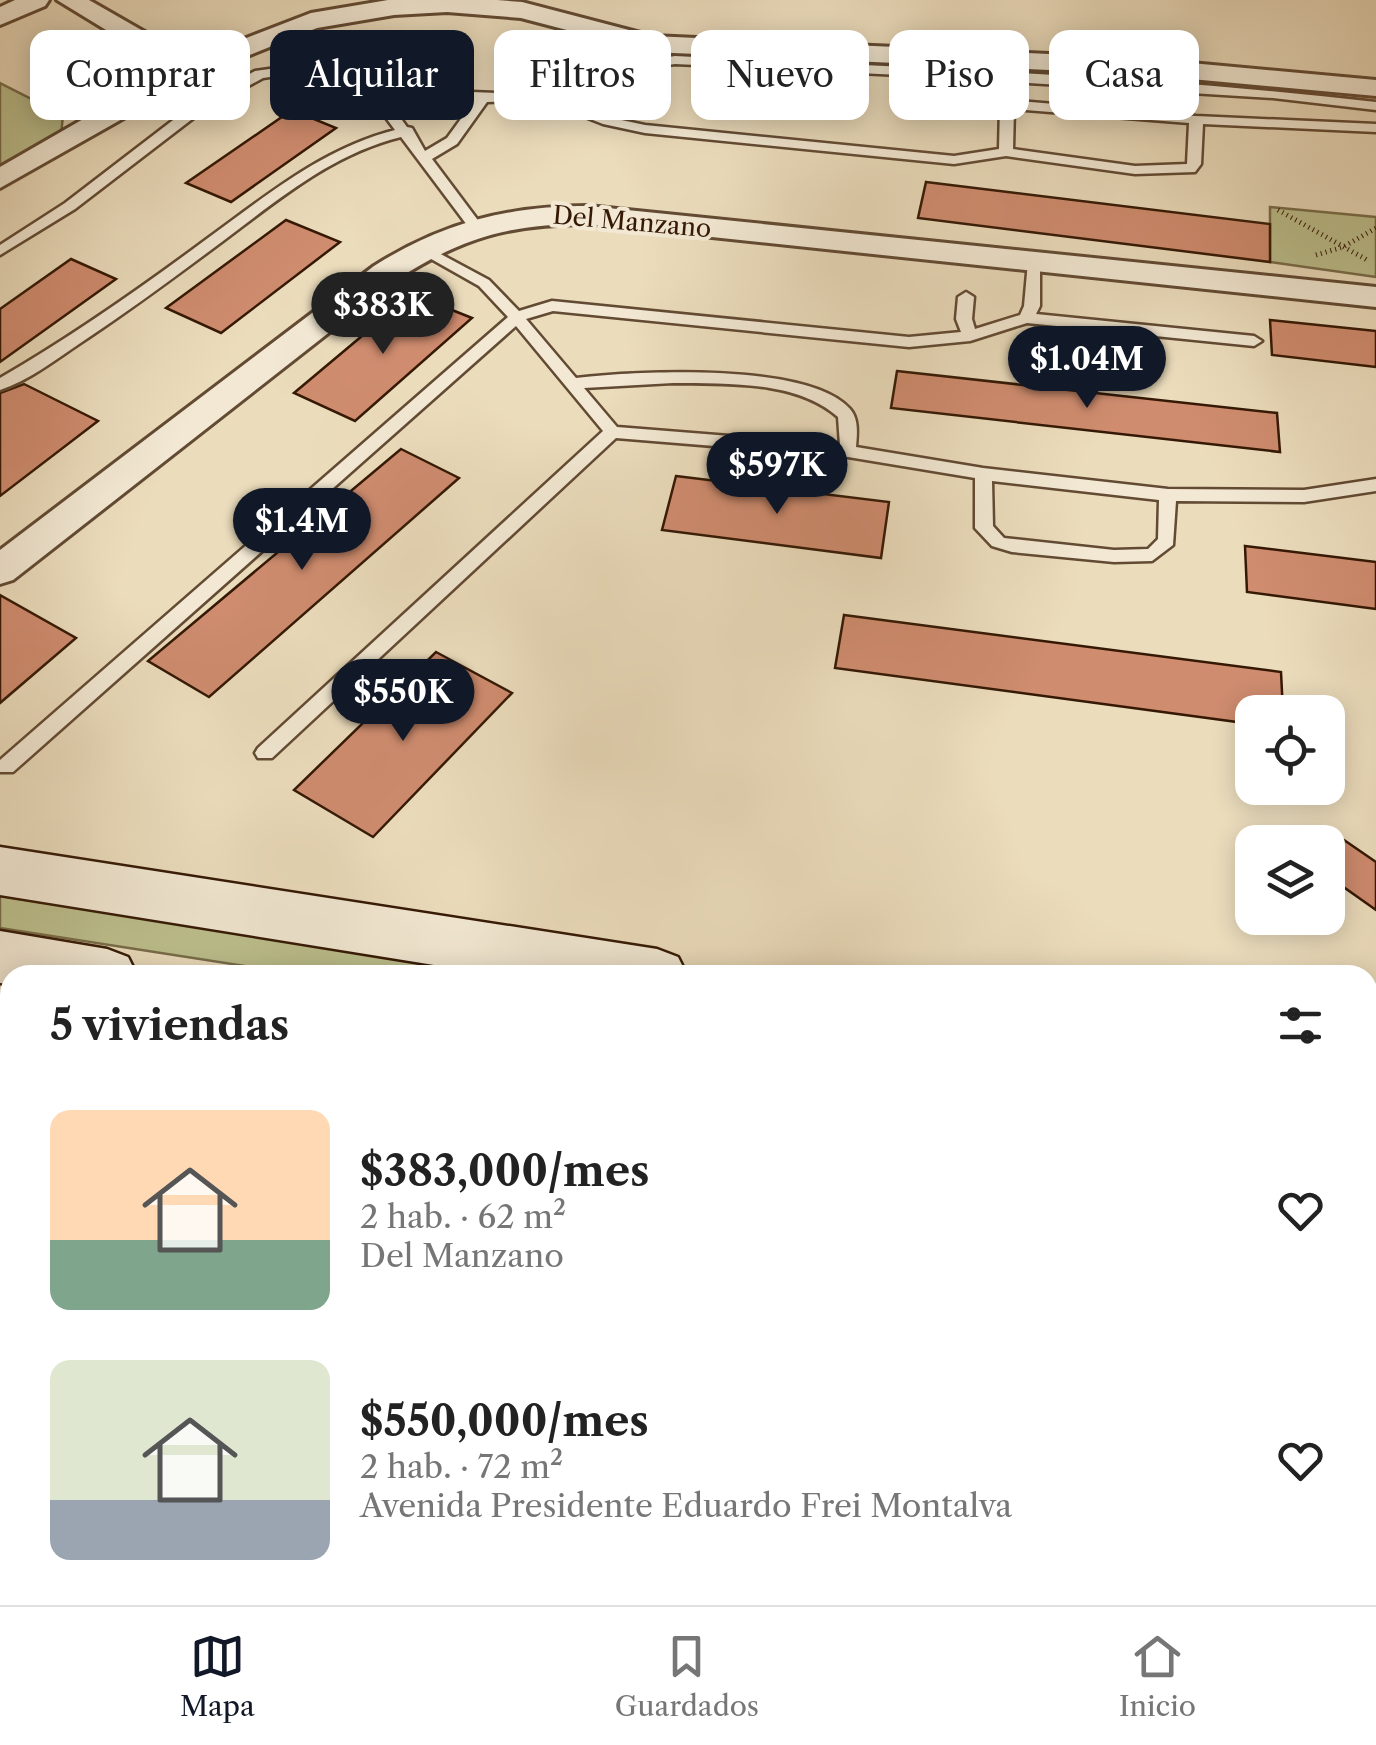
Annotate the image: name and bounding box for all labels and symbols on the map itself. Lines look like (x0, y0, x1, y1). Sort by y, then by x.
street label: Del Manzano (551, 200, 713, 244)
pin: $383K (313, 272, 453, 357)
pin: $1.04M (1006, 326, 1168, 411)
pin: $597K (707, 432, 847, 517)
pin: $1.4M (232, 488, 372, 573)
pin: $550K (333, 659, 473, 744)

